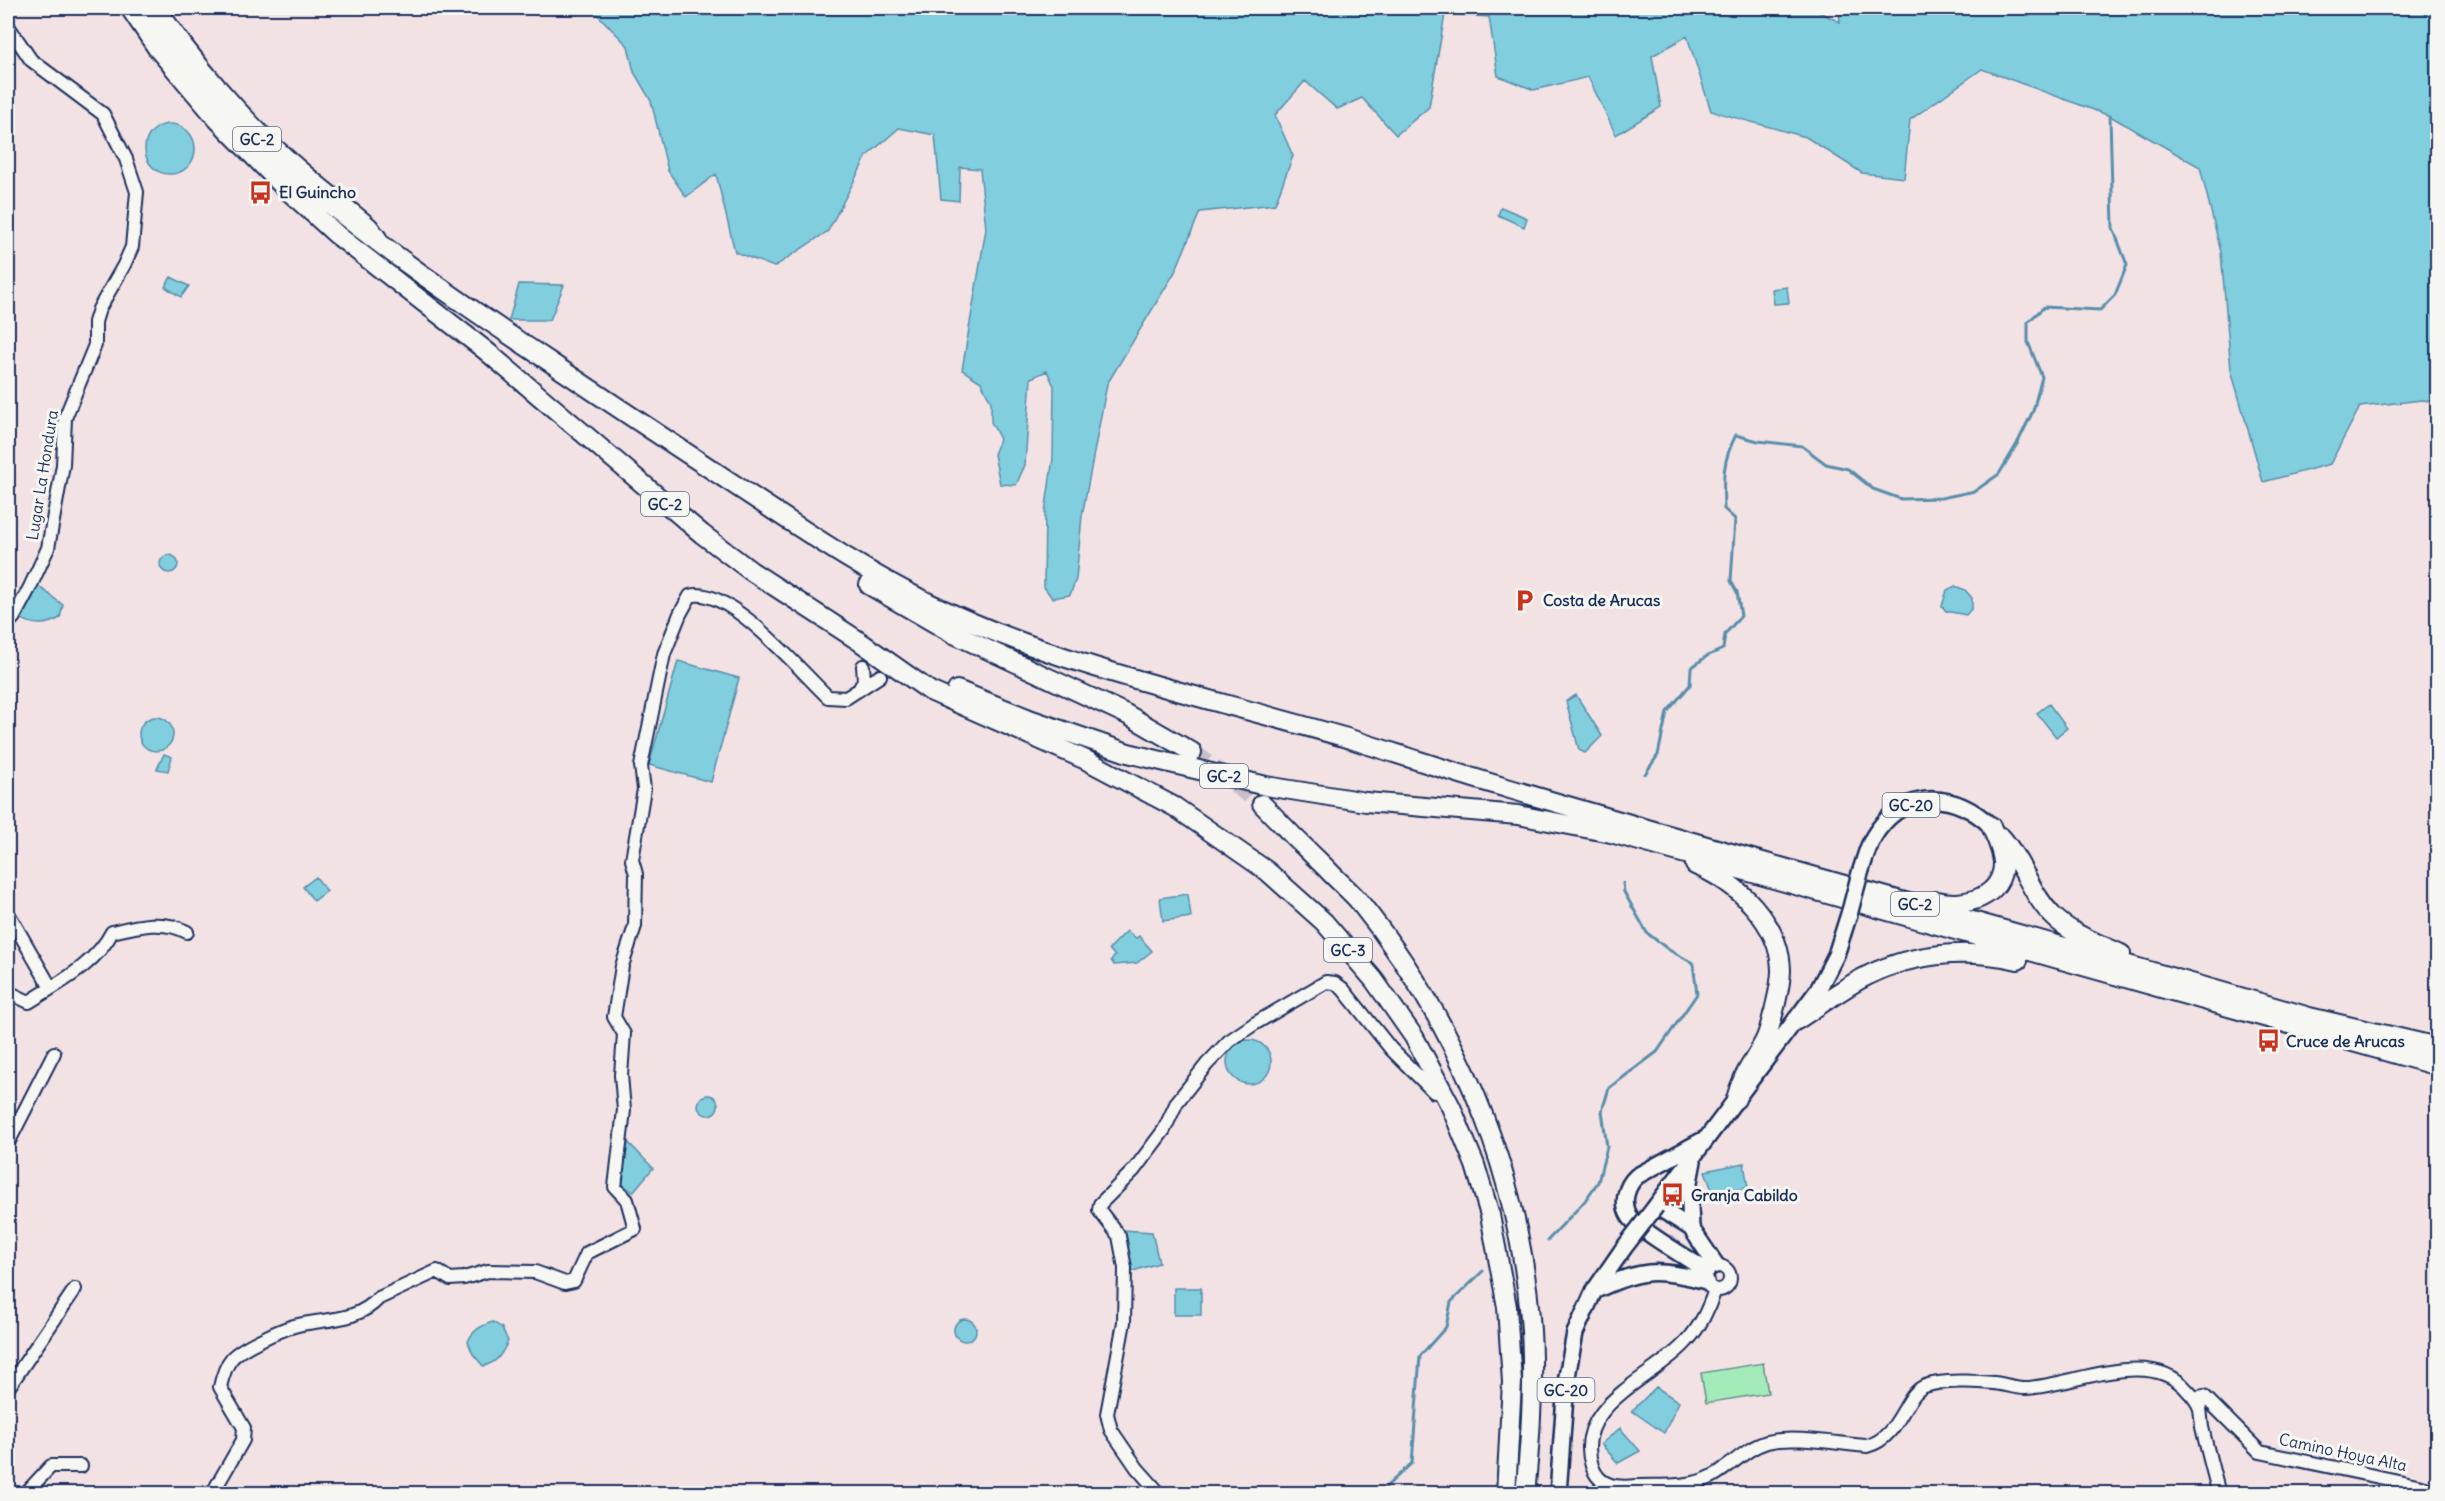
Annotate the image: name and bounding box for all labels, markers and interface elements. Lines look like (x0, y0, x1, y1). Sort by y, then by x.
road number: GC-2 (233, 127, 281, 151)
bus stop icon: El Guincho (248, 179, 274, 205)
place label: El Guincho (279, 182, 356, 202)
street label: Lugar La Hondura (22, 408, 62, 542)
road number: GC-2 (641, 492, 689, 516)
parking icon: Costa de Arucas (1512, 587, 1538, 613)
place label: Costa de Arucas (1543, 590, 1660, 610)
road number: GC-2 (1200, 764, 1248, 788)
road number: GC-20 (1882, 793, 1940, 817)
road number: GC-2 (1891, 892, 1939, 916)
road number: GC-3 (1324, 938, 1372, 962)
bus stop icon: Cruce de Arucas (2255, 1028, 2281, 1054)
place label: Cruce de Arucas (2286, 1031, 2405, 1051)
bus stop icon: Granja Cabildo (1660, 1182, 1686, 1208)
place label: Granja Cabildo (1691, 1185, 1798, 1205)
road number: GC-20 (1538, 1378, 1594, 1402)
street label: Camino Hoya Alta (2277, 1429, 2409, 1475)

